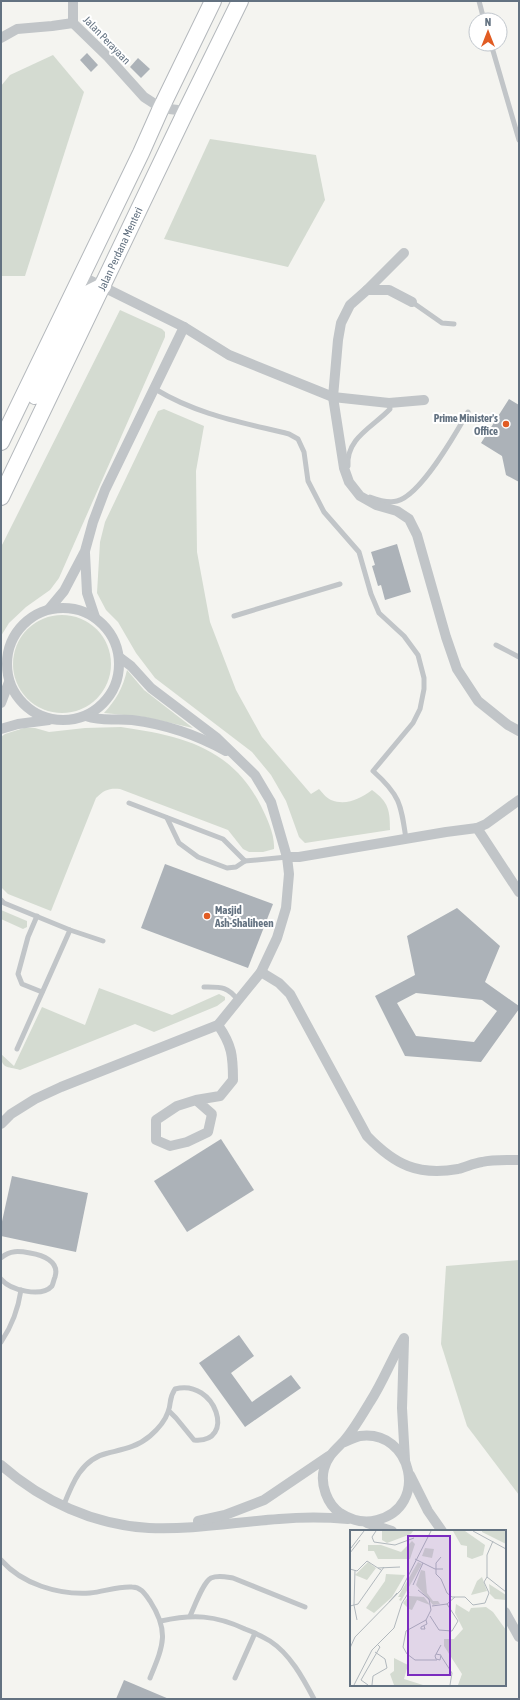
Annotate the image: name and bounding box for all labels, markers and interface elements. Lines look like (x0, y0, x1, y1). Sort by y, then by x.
north arrow (468, 12, 508, 52)
street label: Jalan Perayaan (81, 14, 133, 66)
text: N (485, 16, 491, 28)
street label: Jalan Perdana Menteri (95, 205, 145, 293)
place label: Prime Minister's Office (434, 412, 498, 437)
marker: Prime Minister's Office (501, 419, 511, 429)
place label: Masjid Ash-Shaliheen (214, 904, 273, 929)
marker: Masjid Ash-Shaliheen (202, 911, 212, 921)
inset map (350, 1530, 506, 1686)

